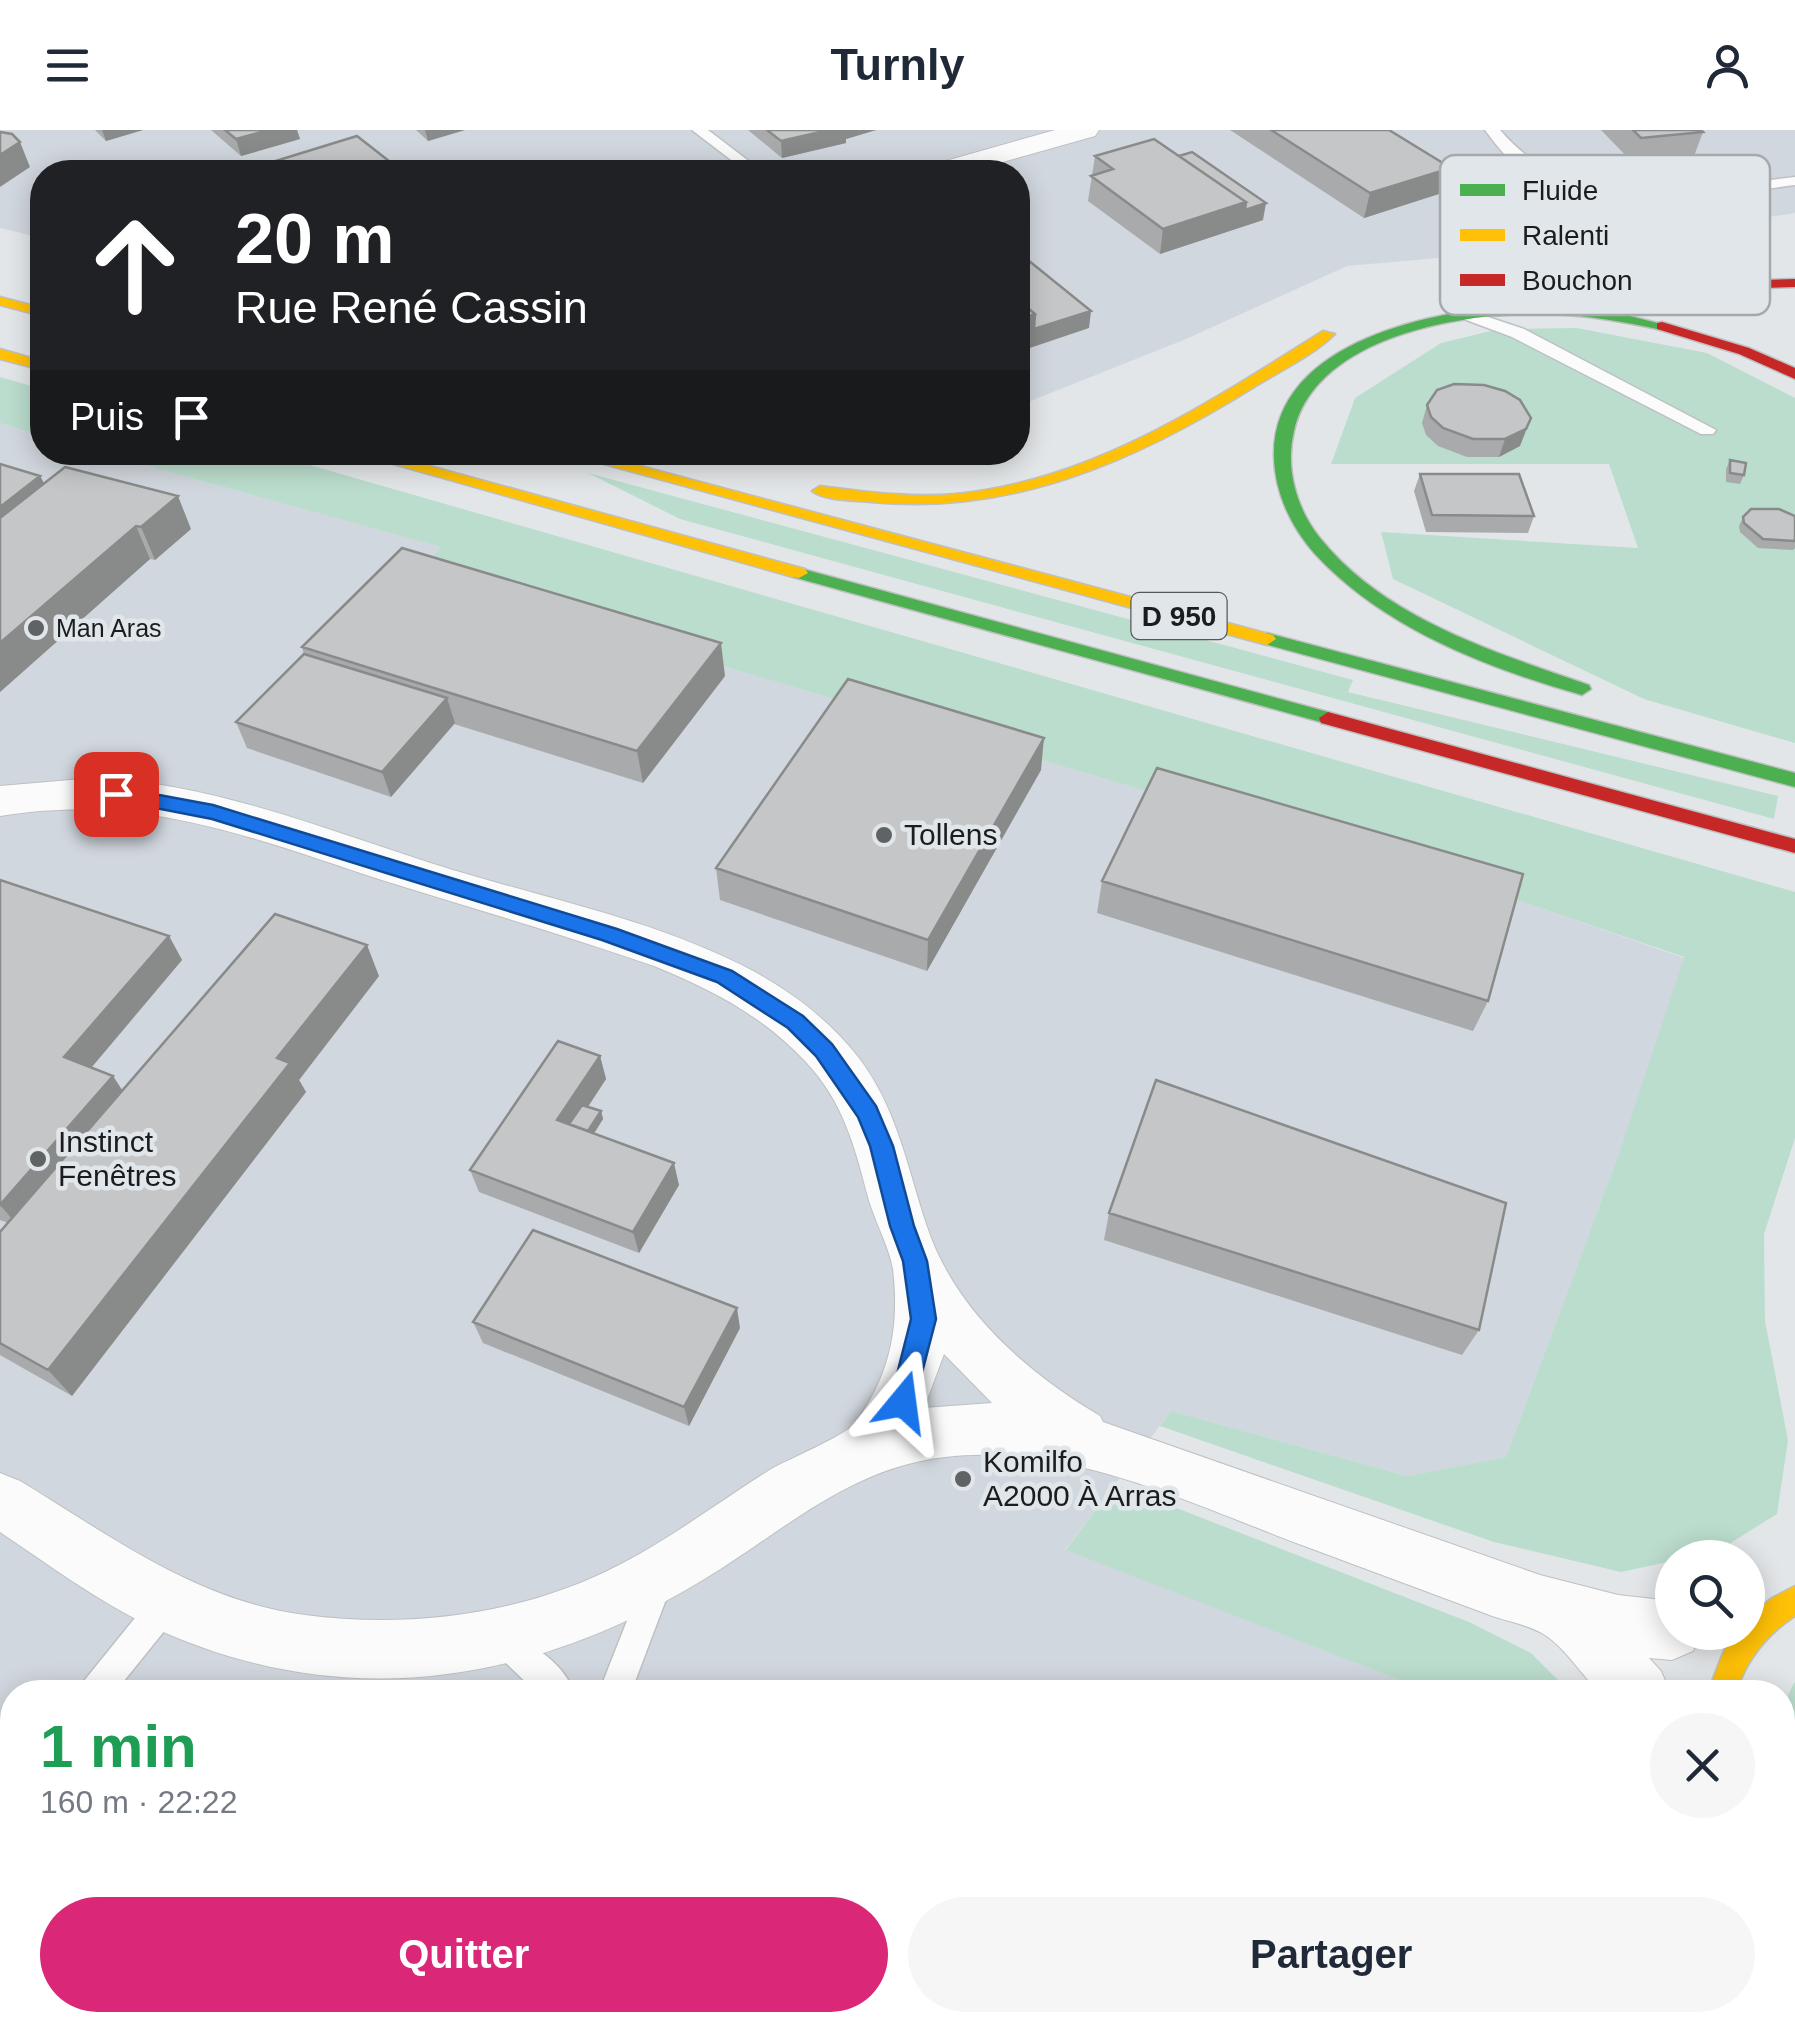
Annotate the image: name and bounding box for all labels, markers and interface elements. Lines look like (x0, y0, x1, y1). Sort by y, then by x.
icon: menu (40, 38, 95, 93)
icon: person (1700, 38, 1755, 93)
text: Turnly (830, 39, 965, 90)
legend (1440, 155, 1770, 315)
text: Fluide (1522, 175, 1598, 206)
icon: ahead (70, 200, 200, 330)
text: 20 m (235, 200, 395, 278)
text: Ralenti (1522, 220, 1609, 251)
text: Bouchon (1522, 265, 1633, 296)
text: Rue René Cassin (235, 282, 588, 333)
icon: arrive (164, 390, 219, 445)
text: Puis (70, 396, 144, 438)
road number: D 950 (1132, 593, 1226, 639)
place label: Man Aras (56, 614, 162, 642)
marker: Man Aras (25, 617, 47, 639)
pin (74, 752, 159, 837)
icon: arrive (89, 767, 144, 822)
place label: Tollens (904, 818, 997, 851)
marker: Tollens (873, 824, 895, 846)
place label: Instinct Fenêtres (58, 1125, 176, 1192)
marker: Instinct Fenêtres (27, 1148, 49, 1170)
position arrow (851, 1350, 955, 1454)
place label: Komilfo A2000 À Arras (983, 1445, 1176, 1512)
marker: Komilfo A2000 À Arras (952, 1468, 974, 1490)
map controls (1655, 1540, 1765, 1650)
button: search (1655, 1540, 1765, 1650)
text: 1 min (40, 1713, 197, 1780)
button: close (1650, 1713, 1755, 1818)
text: 160 m · 22:22 (40, 1784, 237, 1820)
button: Quitter (40, 1897, 888, 2012)
button: Partager (908, 1897, 1755, 2012)

